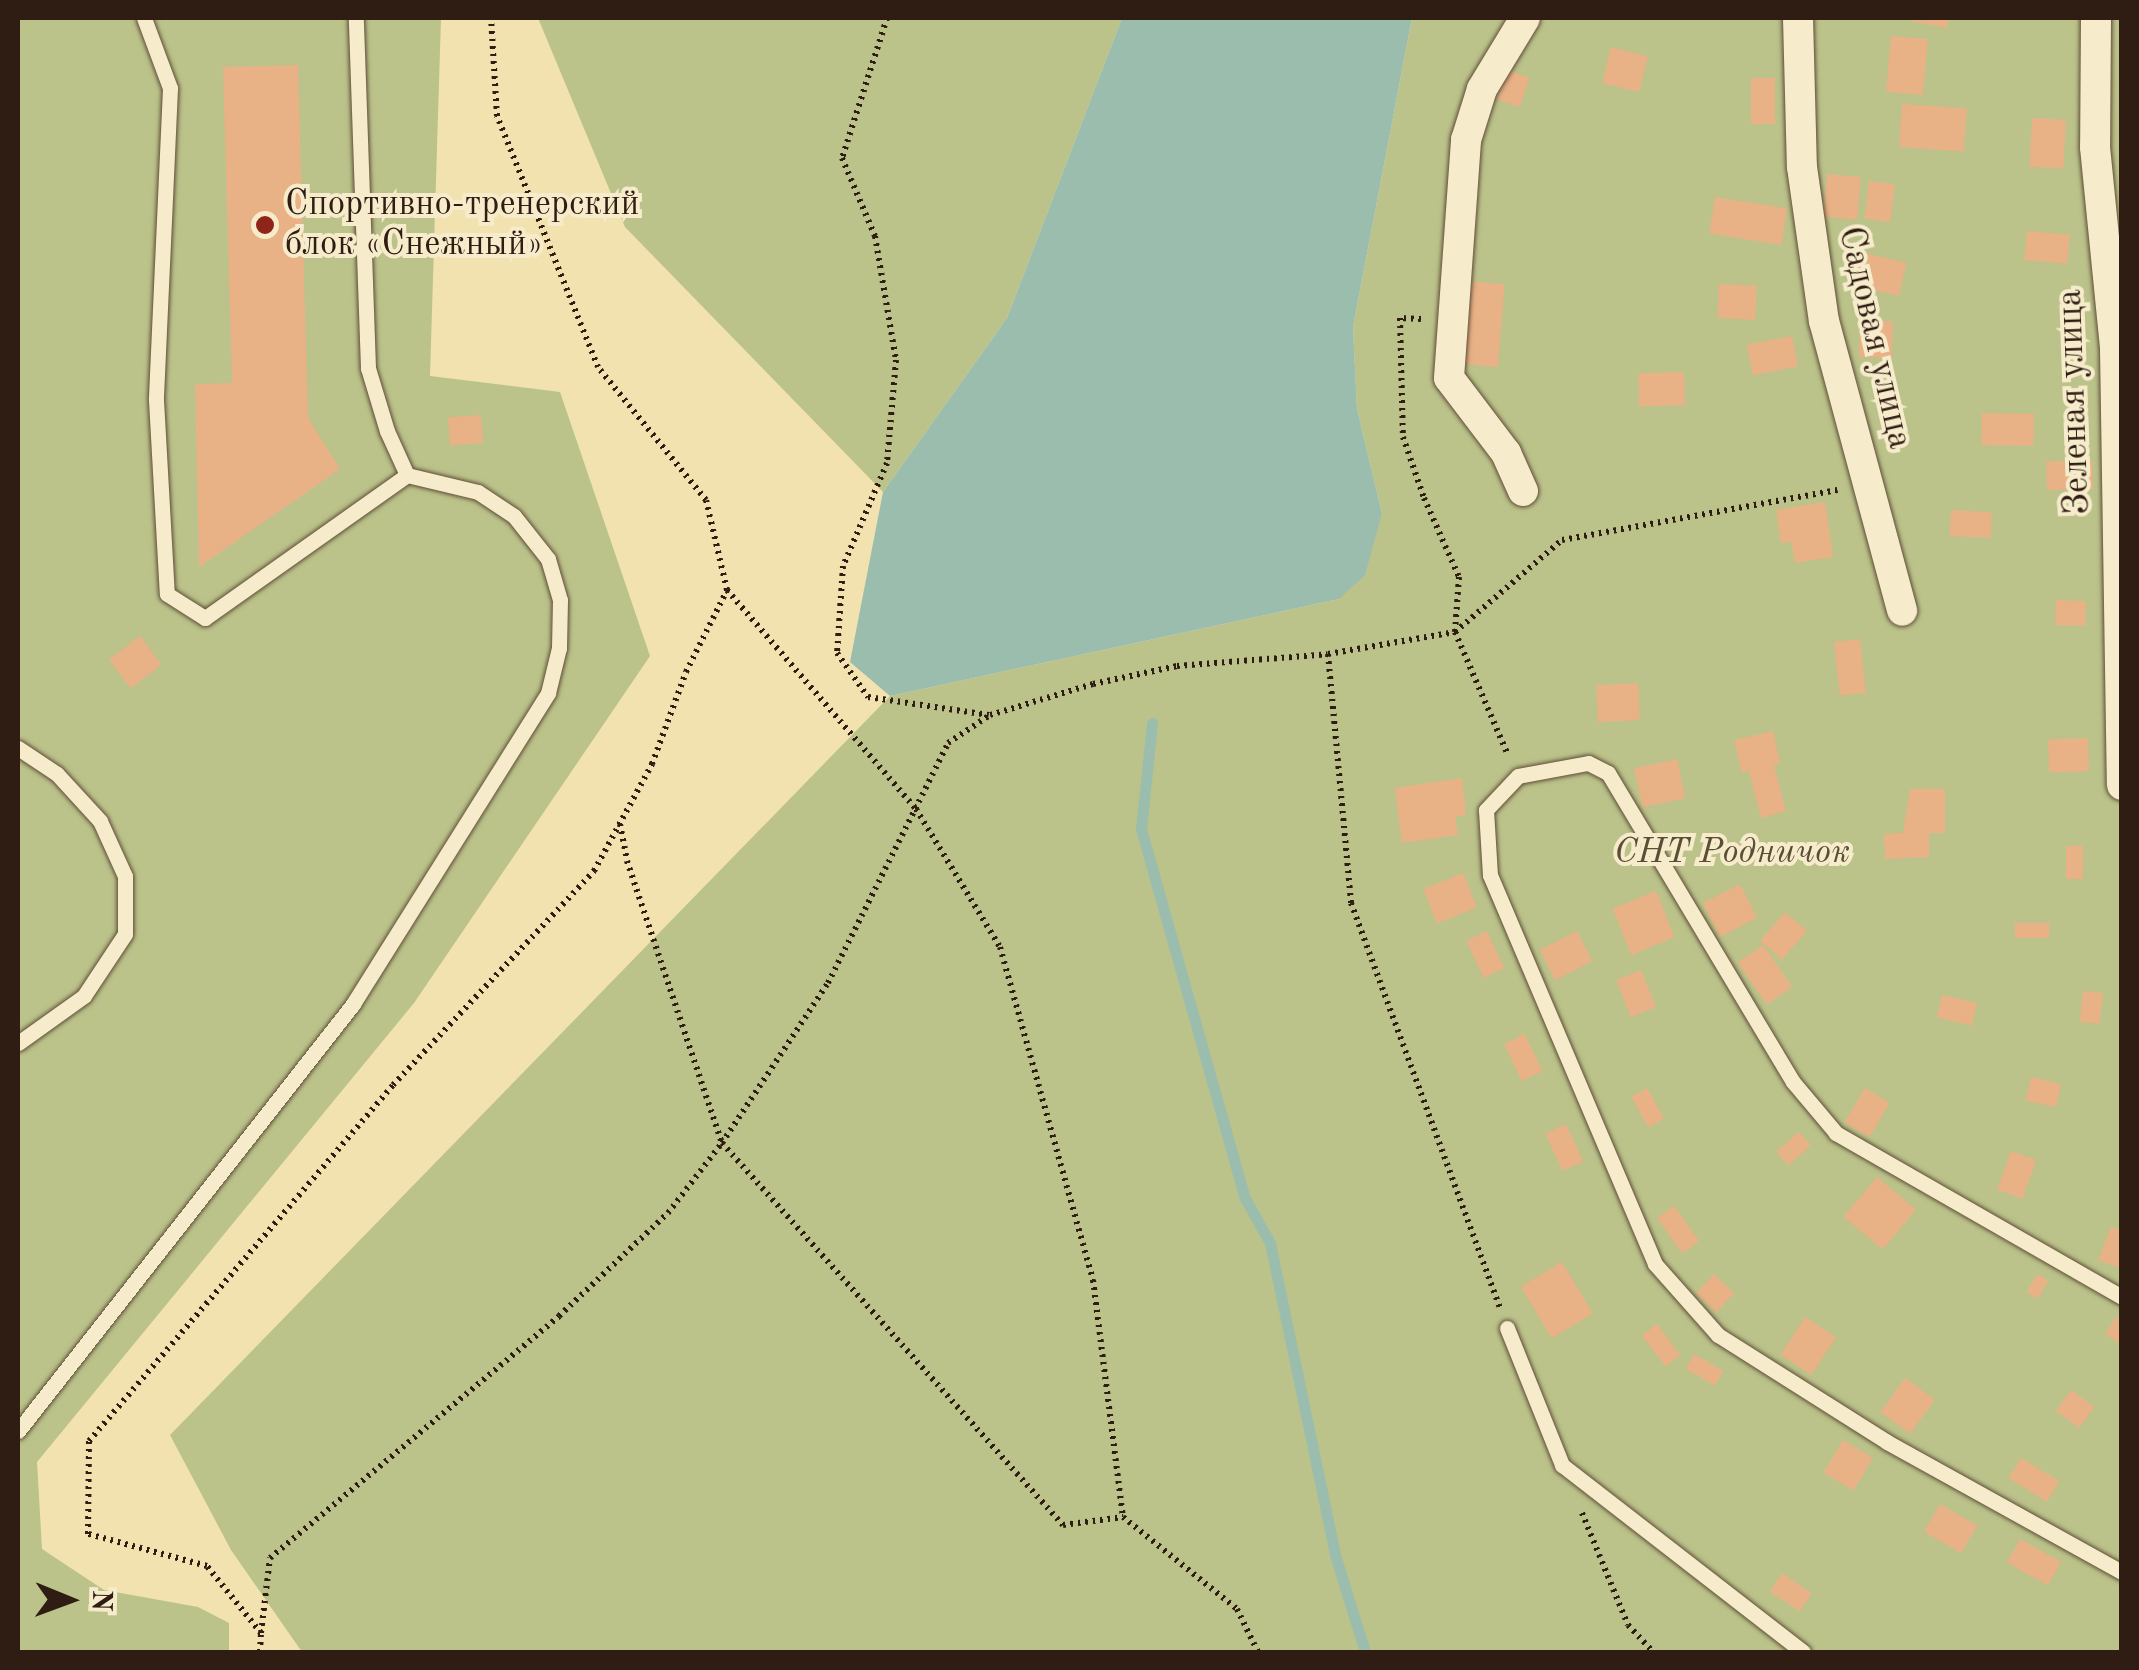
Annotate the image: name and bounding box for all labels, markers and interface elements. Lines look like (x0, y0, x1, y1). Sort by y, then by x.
place label: Спортивно-тренерский блок «Снежный» (285, 184, 639, 266)
marker: Спортивно-тренерский блок «Снежный» (254, 214, 276, 236)
street label: Садовая улица (1828, 223, 1920, 453)
street label: Зеленая улица (2050, 288, 2100, 516)
park label: СНТ Родничок (1614, 832, 1850, 874)
north arrow (20, 1550, 120, 1650)
text: N (86, 1590, 114, 1611)

